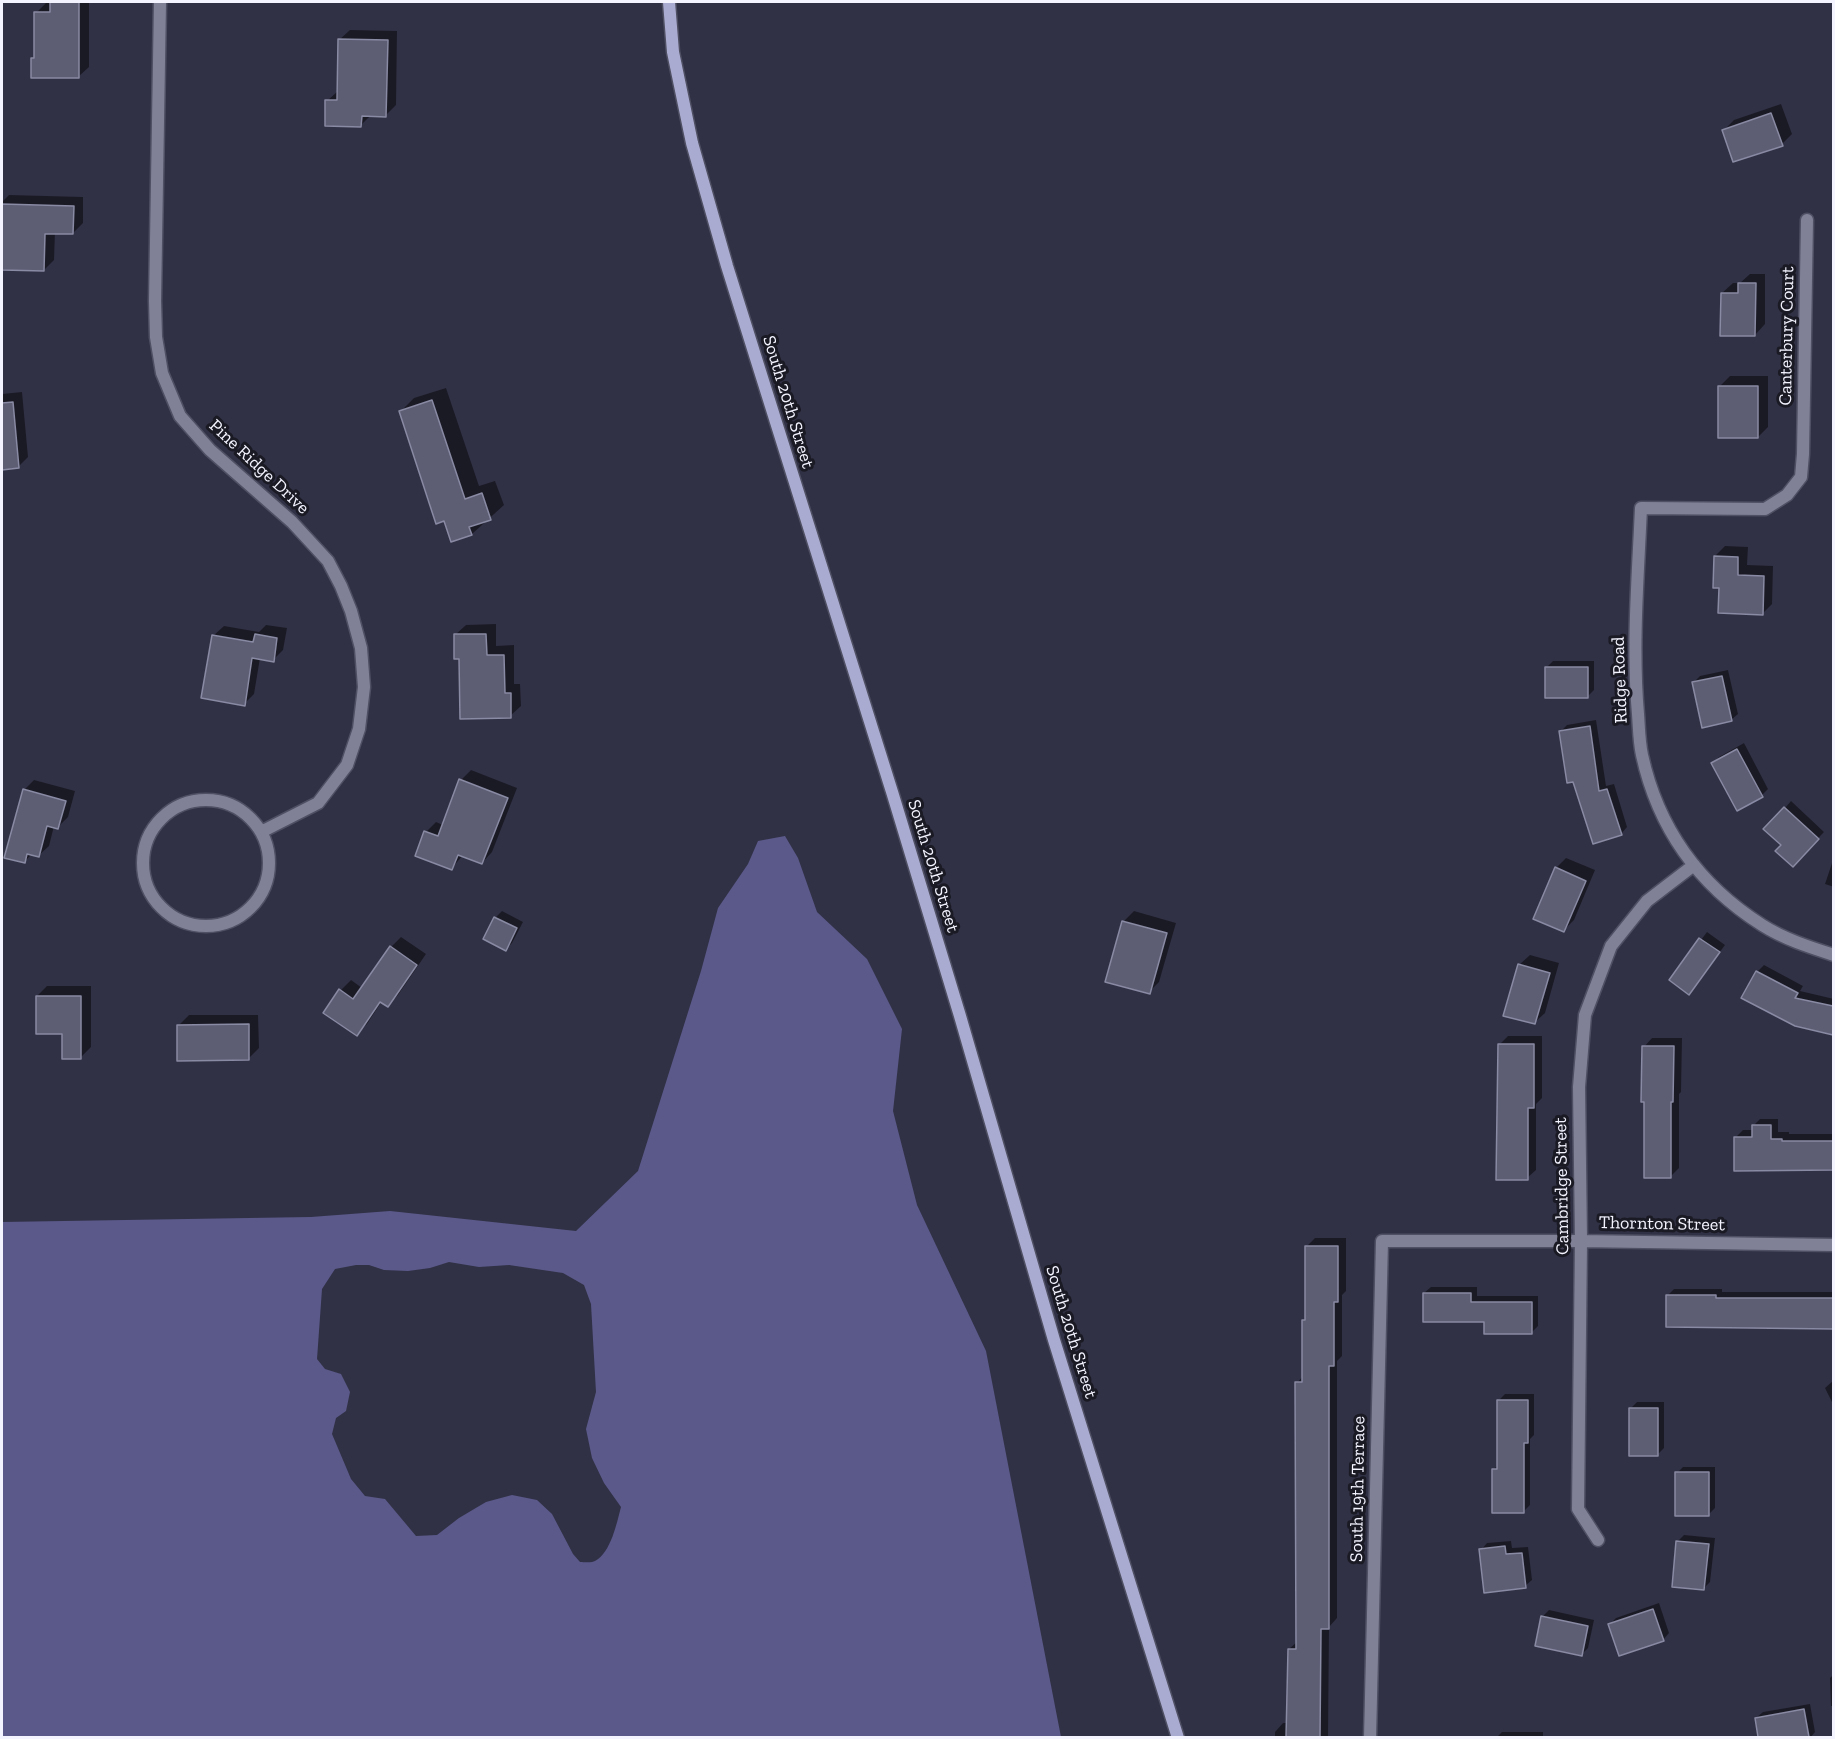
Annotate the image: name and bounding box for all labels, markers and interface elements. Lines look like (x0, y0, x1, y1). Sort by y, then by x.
street label: Canterbury Court (1775, 266, 1799, 406)
street label: South 20th Street (758, 333, 818, 471)
street label: Pine Ridge Drive (204, 415, 314, 519)
street label: Ridge Road (1608, 636, 1632, 724)
street label: South 20th Street (903, 797, 963, 935)
street label: Cambridge Street (1550, 1117, 1574, 1255)
street label: Thornton Street (1599, 1212, 1725, 1236)
street label: South 20th Street (1041, 1263, 1101, 1401)
street label: South 19th Terrace (1346, 1416, 1370, 1562)

